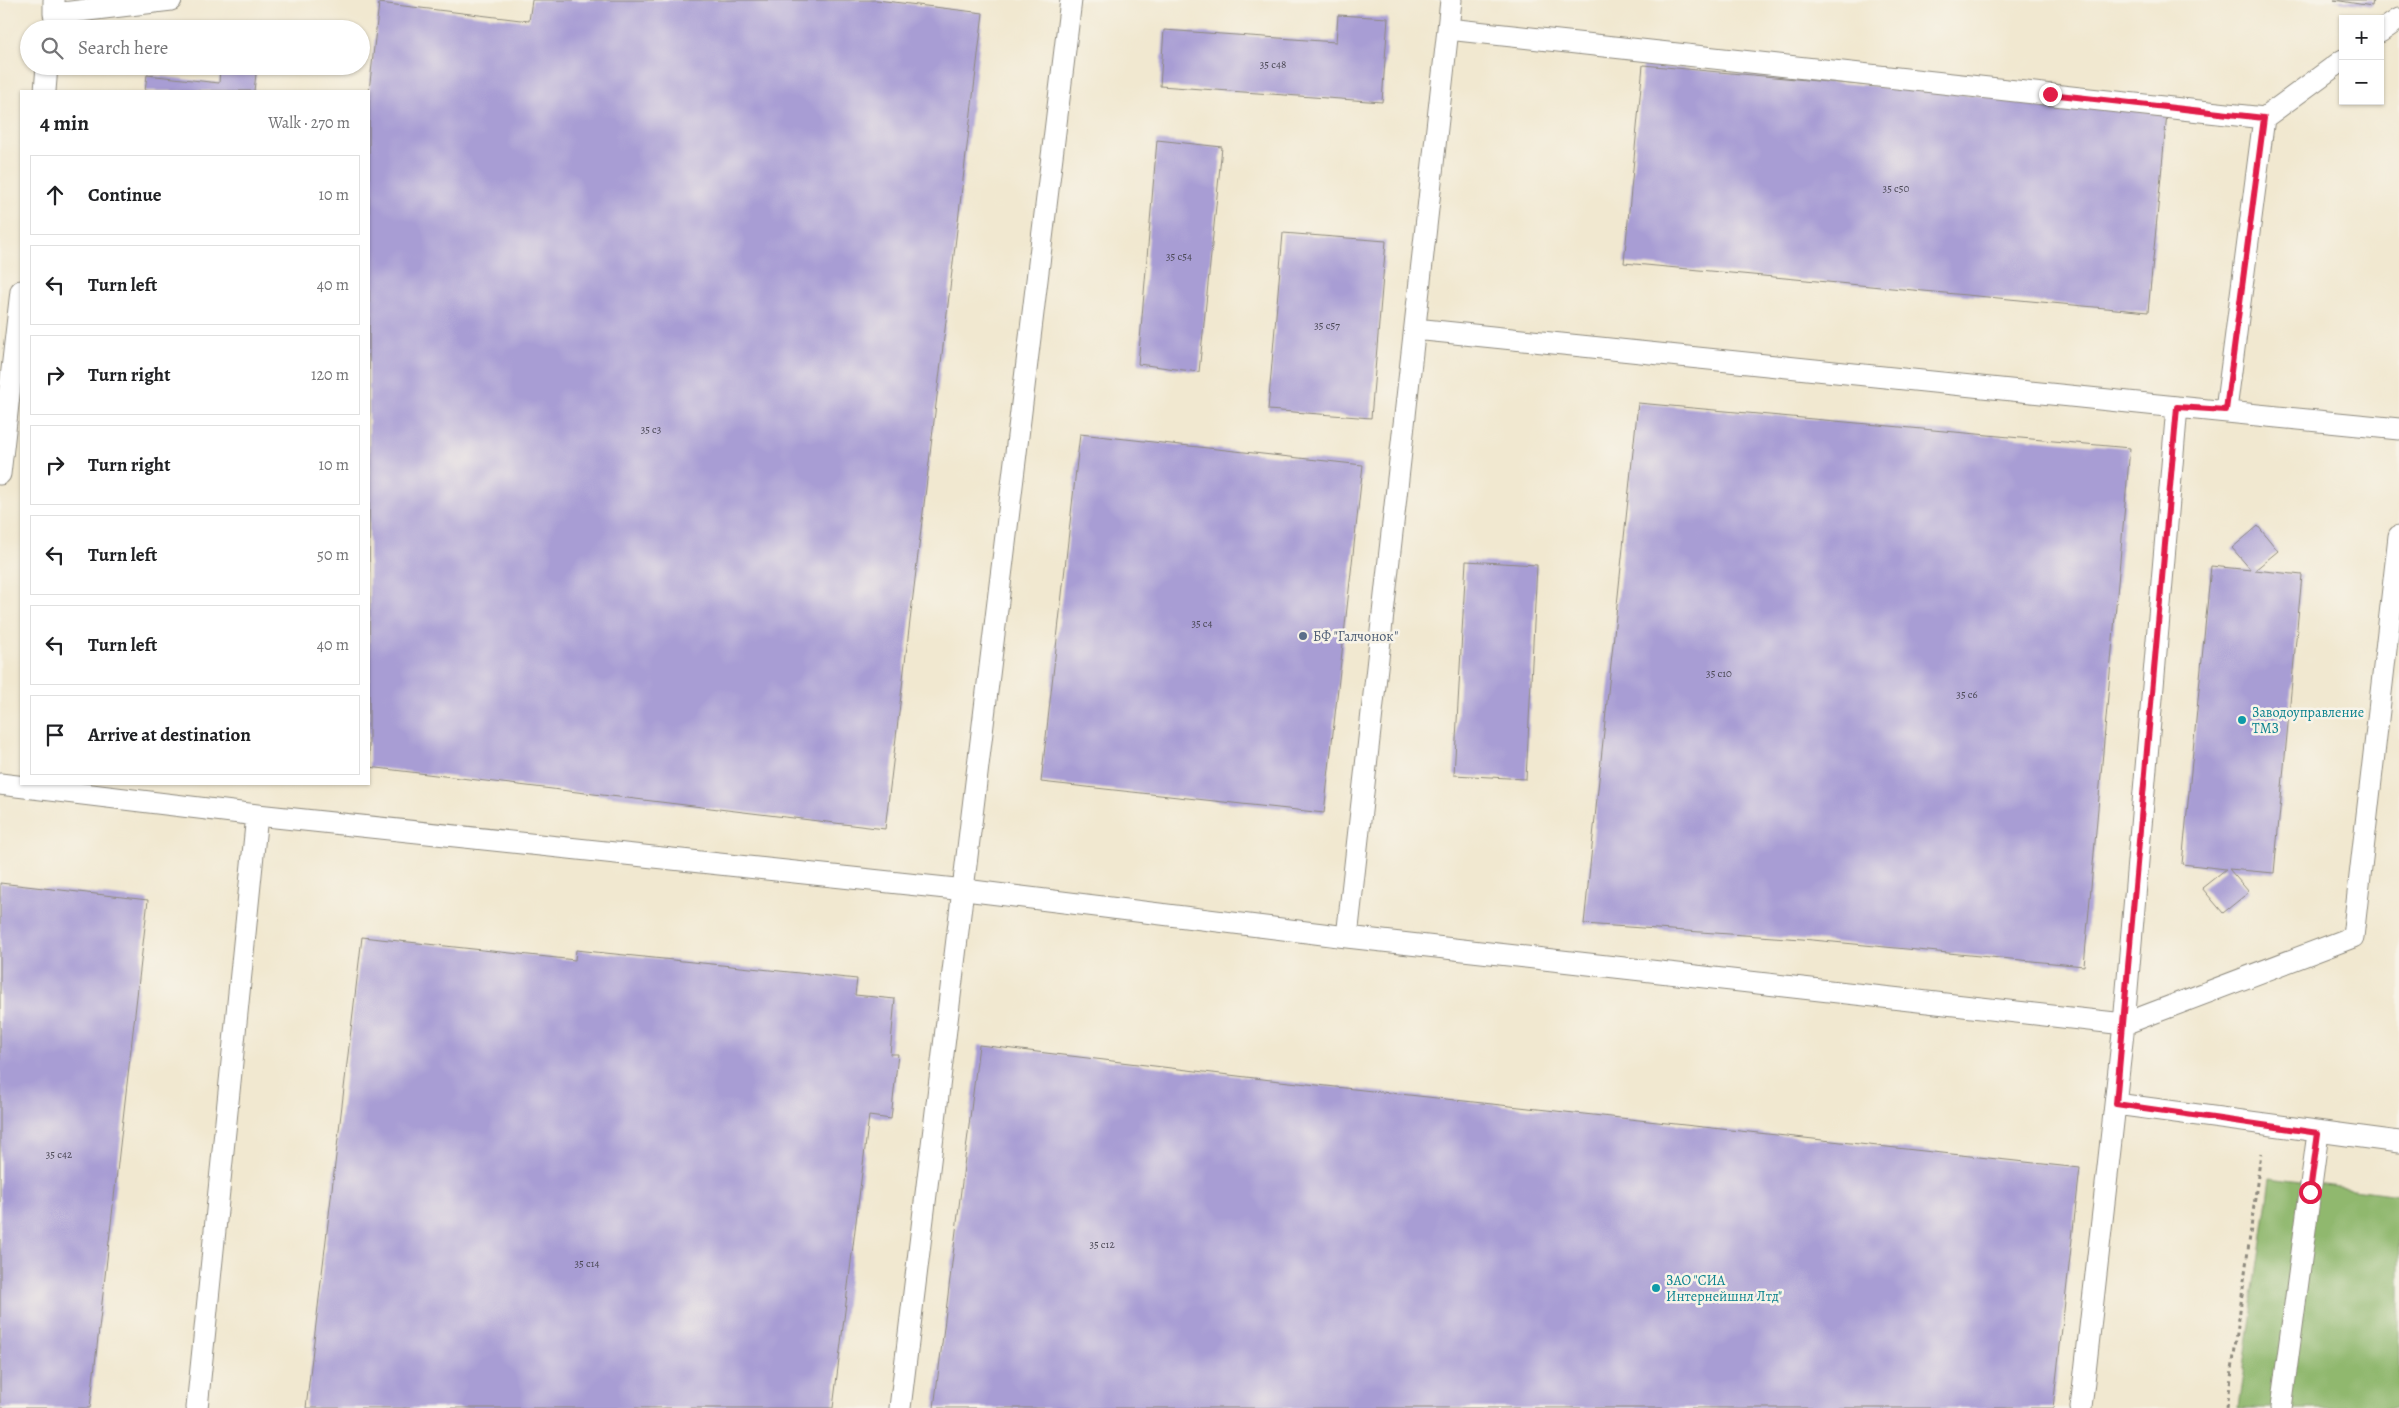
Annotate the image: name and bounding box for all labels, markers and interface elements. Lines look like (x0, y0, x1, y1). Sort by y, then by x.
map controls (2339, 15, 2384, 105)
button: + (2339, 15, 2384, 60)
search box (20, 20, 370, 75)
icon: search (38, 34, 66, 62)
text: Search here (78, 35, 168, 61)
house number: 35 с48 (1260, 57, 1286, 72)
button: − (2339, 60, 2384, 105)
route end (2039, 83, 2062, 106)
text: 4 min (40, 109, 89, 137)
text: Walk · 270 m (268, 112, 350, 134)
icon: ahead (41, 181, 69, 209)
house number: 35 с50 (1883, 181, 1910, 196)
text: Continue (88, 182, 162, 208)
text: 10 m (319, 184, 349, 206)
house number: 35 с54 (1166, 249, 1192, 264)
icon: left (41, 271, 69, 299)
text: Turn left (88, 272, 157, 298)
text: 40 m (317, 274, 349, 296)
house number: 35 с57 (1314, 318, 1340, 333)
icon: right (41, 361, 69, 389)
text: Turn right (88, 362, 170, 388)
text: 120 m (311, 364, 349, 386)
house number: 35 c3 (641, 422, 661, 437)
icon: right (41, 451, 69, 479)
text: Turn right (88, 452, 170, 478)
text: 10 m (319, 454, 349, 476)
icon: left (41, 541, 69, 569)
text: Turn left (88, 542, 157, 568)
text: 50 m (317, 544, 349, 566)
house number: 35 с4 (1191, 616, 1213, 631)
place label: БФ "Галчонок" (1313, 627, 1398, 646)
marker: БФ "Галчонок" (1297, 630, 1309, 642)
icon: left (41, 631, 69, 659)
text: Turn left (88, 632, 157, 658)
text: 40 m (317, 634, 349, 656)
house number: 35 с10 (1706, 666, 1732, 681)
house number: 35 с6 (1956, 687, 1978, 702)
place label: Заводоуправление ТМЗ (2252, 703, 2364, 738)
marker: Заводоуправление ТМЗ (2236, 714, 2248, 726)
icon: arrive (41, 721, 69, 749)
text: Arrive at destination (88, 722, 251, 748)
house number: 35 с42 (46, 1147, 72, 1162)
route start (2299, 1181, 2322, 1204)
house number: 35 с12 (1089, 1237, 1115, 1252)
house number: 35 с14 (575, 1256, 600, 1271)
place label: ЗАО "СИА Интернейшнл Лтд" (1666, 1271, 1782, 1306)
marker: ЗАО "СИА Интернейшнл Лтд" (1650, 1282, 1662, 1294)

